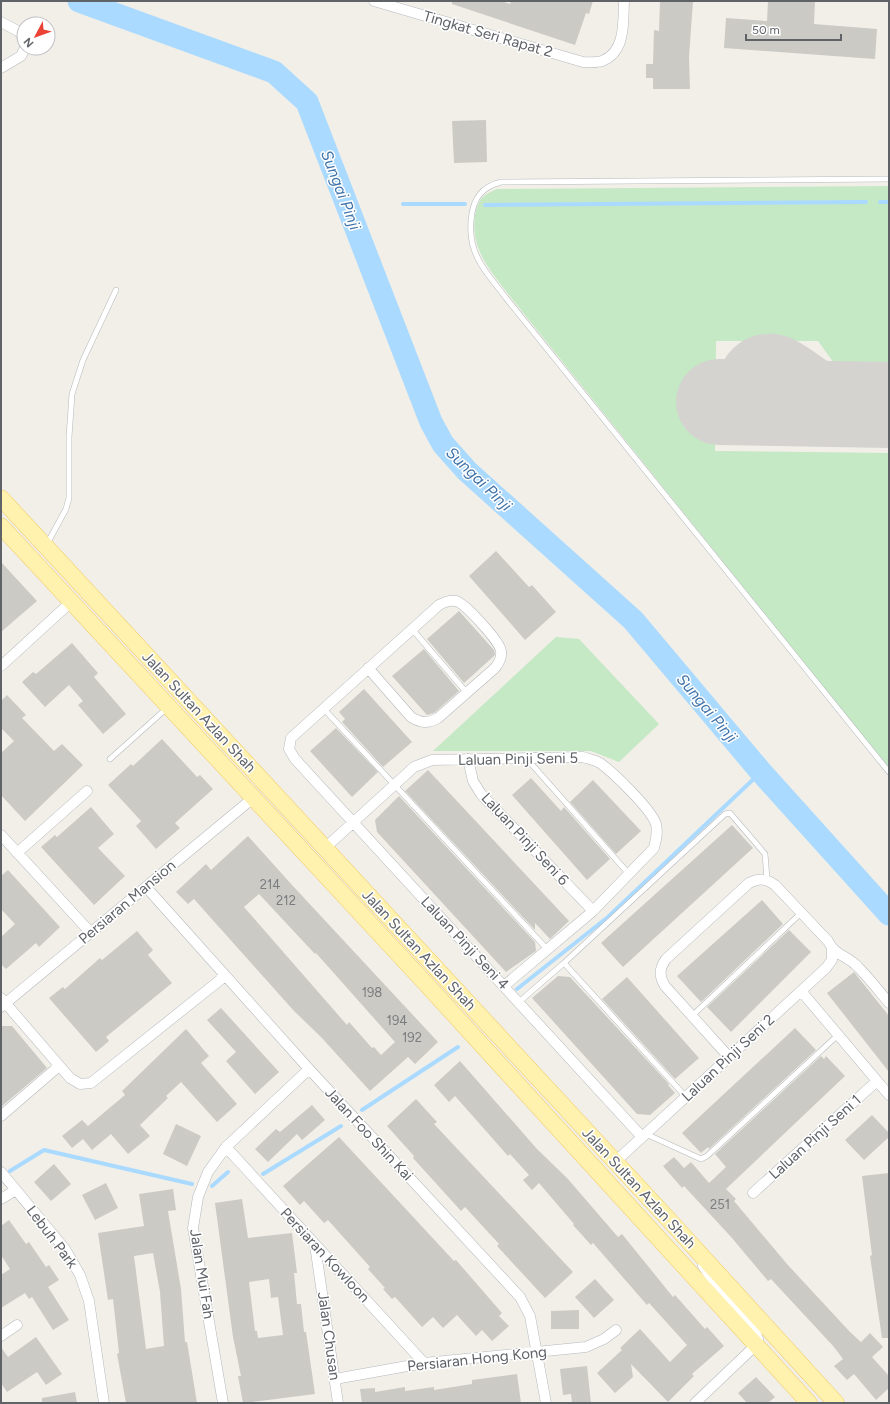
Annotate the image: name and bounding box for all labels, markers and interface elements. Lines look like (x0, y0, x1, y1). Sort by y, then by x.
street label: Tingkat Seri Rapat 2 (421, 7, 555, 61)
north arrow (16, 16, 56, 56)
scale bar (746, 16, 841, 42)
text: 50 m (752, 23, 780, 37)
text: N (21, 35, 37, 50)
water label: Sungai Pinji (317, 147, 365, 233)
water label: Sungai Pinji (442, 443, 516, 515)
street label: Jalan Sultan Azlan Shah (138, 648, 260, 776)
water label: Sungai Pinji (673, 670, 741, 746)
street label: Laluan Pinji Seni 5 (458, 749, 578, 769)
street label: Laluan Pinji Seni 6 (477, 789, 573, 889)
street label: Persiaran Mansion (75, 856, 179, 948)
house number: 214 (260, 877, 280, 892)
street label: Jalan Sultan Azlan Shah (358, 886, 480, 1014)
house number: 212 (276, 893, 296, 908)
street label: Laluan Pinji Seni 4 (417, 893, 513, 993)
house number: 198 (362, 985, 382, 1000)
street label: Laluan Pinji Seni 2 (678, 1011, 778, 1105)
house number: 194 (387, 1013, 407, 1028)
house number: 192 (402, 1030, 422, 1045)
street label: Jalan Foo Shin Kai (321, 1084, 417, 1184)
street label: Laluan Pinji Seni 1 (765, 1091, 865, 1183)
street label: Jalan Sultan Azlan Shah (578, 1124, 700, 1252)
house number: 251 (710, 1197, 730, 1212)
street label: Lebuh Park (23, 1202, 82, 1272)
street label: Persiaran Kowloon (276, 1204, 374, 1306)
street label: Jalan Mui Fah (186, 1228, 218, 1320)
street label: Jalan Chusan (314, 1291, 344, 1381)
street label: Persiaran Hong Kong (406, 1343, 548, 1375)

